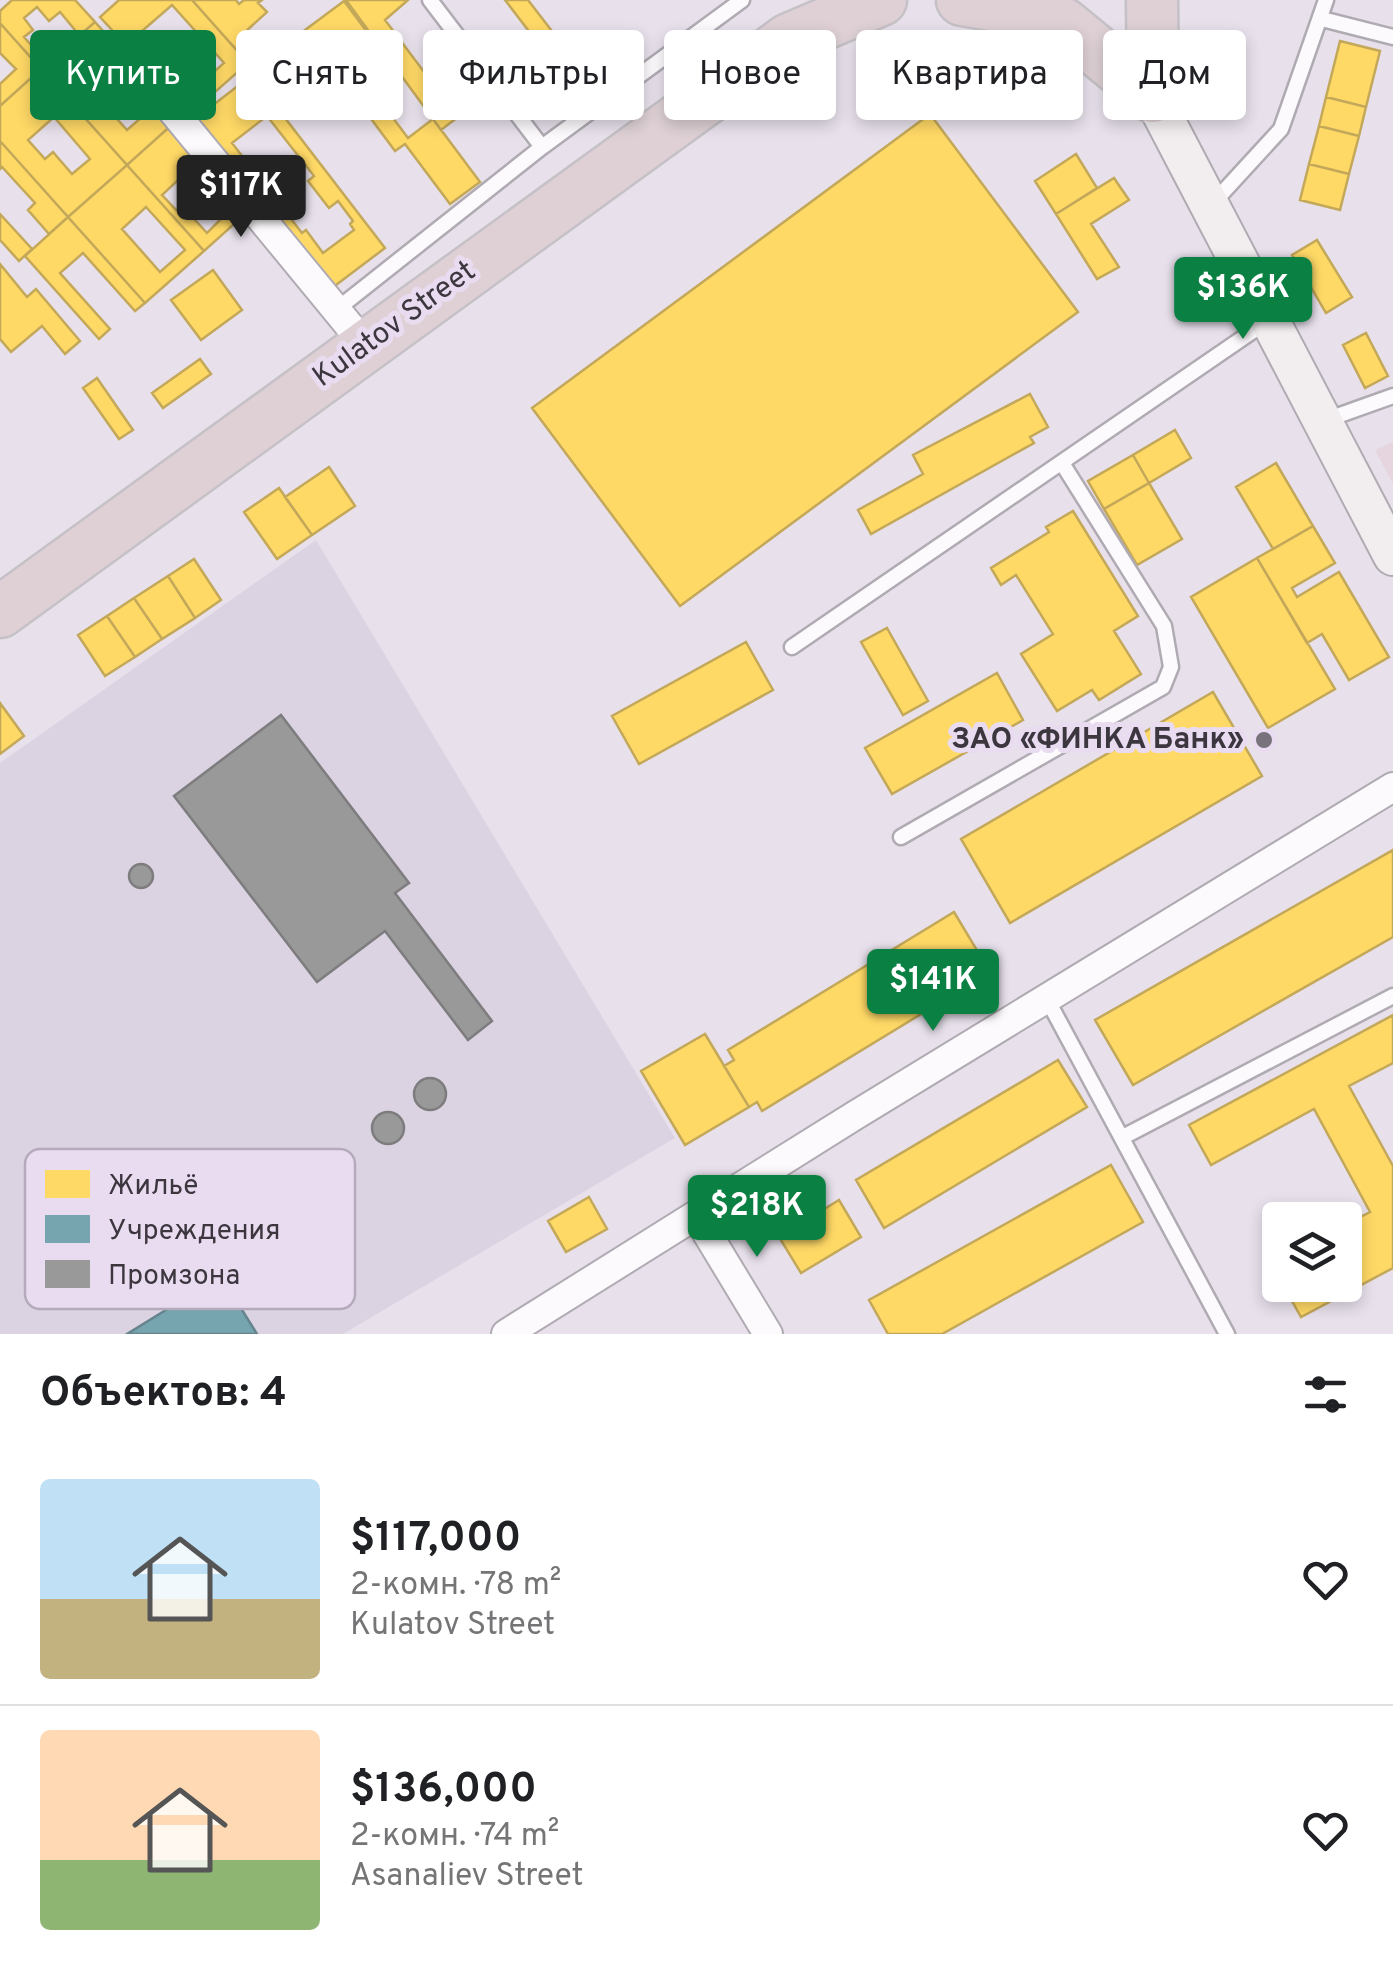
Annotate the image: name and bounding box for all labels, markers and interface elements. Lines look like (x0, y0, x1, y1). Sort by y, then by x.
chip: Купить (30, 30, 216, 120)
chip: Снять (236, 30, 403, 120)
chip: Фильтры (423, 30, 644, 120)
chip: Новое (664, 30, 836, 120)
chip: Квартира (856, 30, 1083, 120)
chip: Дом (1103, 30, 1246, 120)
pin: $117K (171, 155, 311, 240)
text: $117K (199, 167, 283, 207)
street label: Kulatov Street (306, 253, 484, 397)
pin: $136K (1173, 257, 1313, 342)
text: $136K (1196, 269, 1290, 309)
place label: ЗАО «ФИНКА Банк» (951, 722, 1244, 759)
marker: ЗАО «ФИНКА Банк» (1253, 729, 1275, 751)
pin: $141K (863, 949, 1003, 1034)
text: $141K (889, 961, 977, 1001)
legend (25, 1149, 355, 1309)
text: Жильё (108, 1169, 198, 1205)
pin: $218K (687, 1175, 827, 1260)
text: $218K (710, 1187, 804, 1227)
map controls (1262, 1202, 1362, 1302)
button: layers (1262, 1202, 1362, 1302)
text: Учреждения (108, 1214, 281, 1250)
text: Промзона (108, 1259, 240, 1295)
icon: filters (1298, 1367, 1353, 1422)
text: Объектов: 4 (40, 1368, 287, 1421)
text: $117,000 (350, 1513, 521, 1566)
icon: home (120, 1519, 240, 1639)
icon: heart (1298, 1552, 1353, 1607)
text: 2-комн. · 78 m² (350, 1566, 561, 1606)
text: Kulatov Street (350, 1606, 555, 1646)
text: $136,000 (350, 1764, 537, 1817)
icon: home (120, 1770, 240, 1890)
icon: heart (1298, 1803, 1353, 1858)
text: 2-комн. · 74 m² (350, 1817, 559, 1857)
text: Asanaliev Street (350, 1857, 584, 1897)

